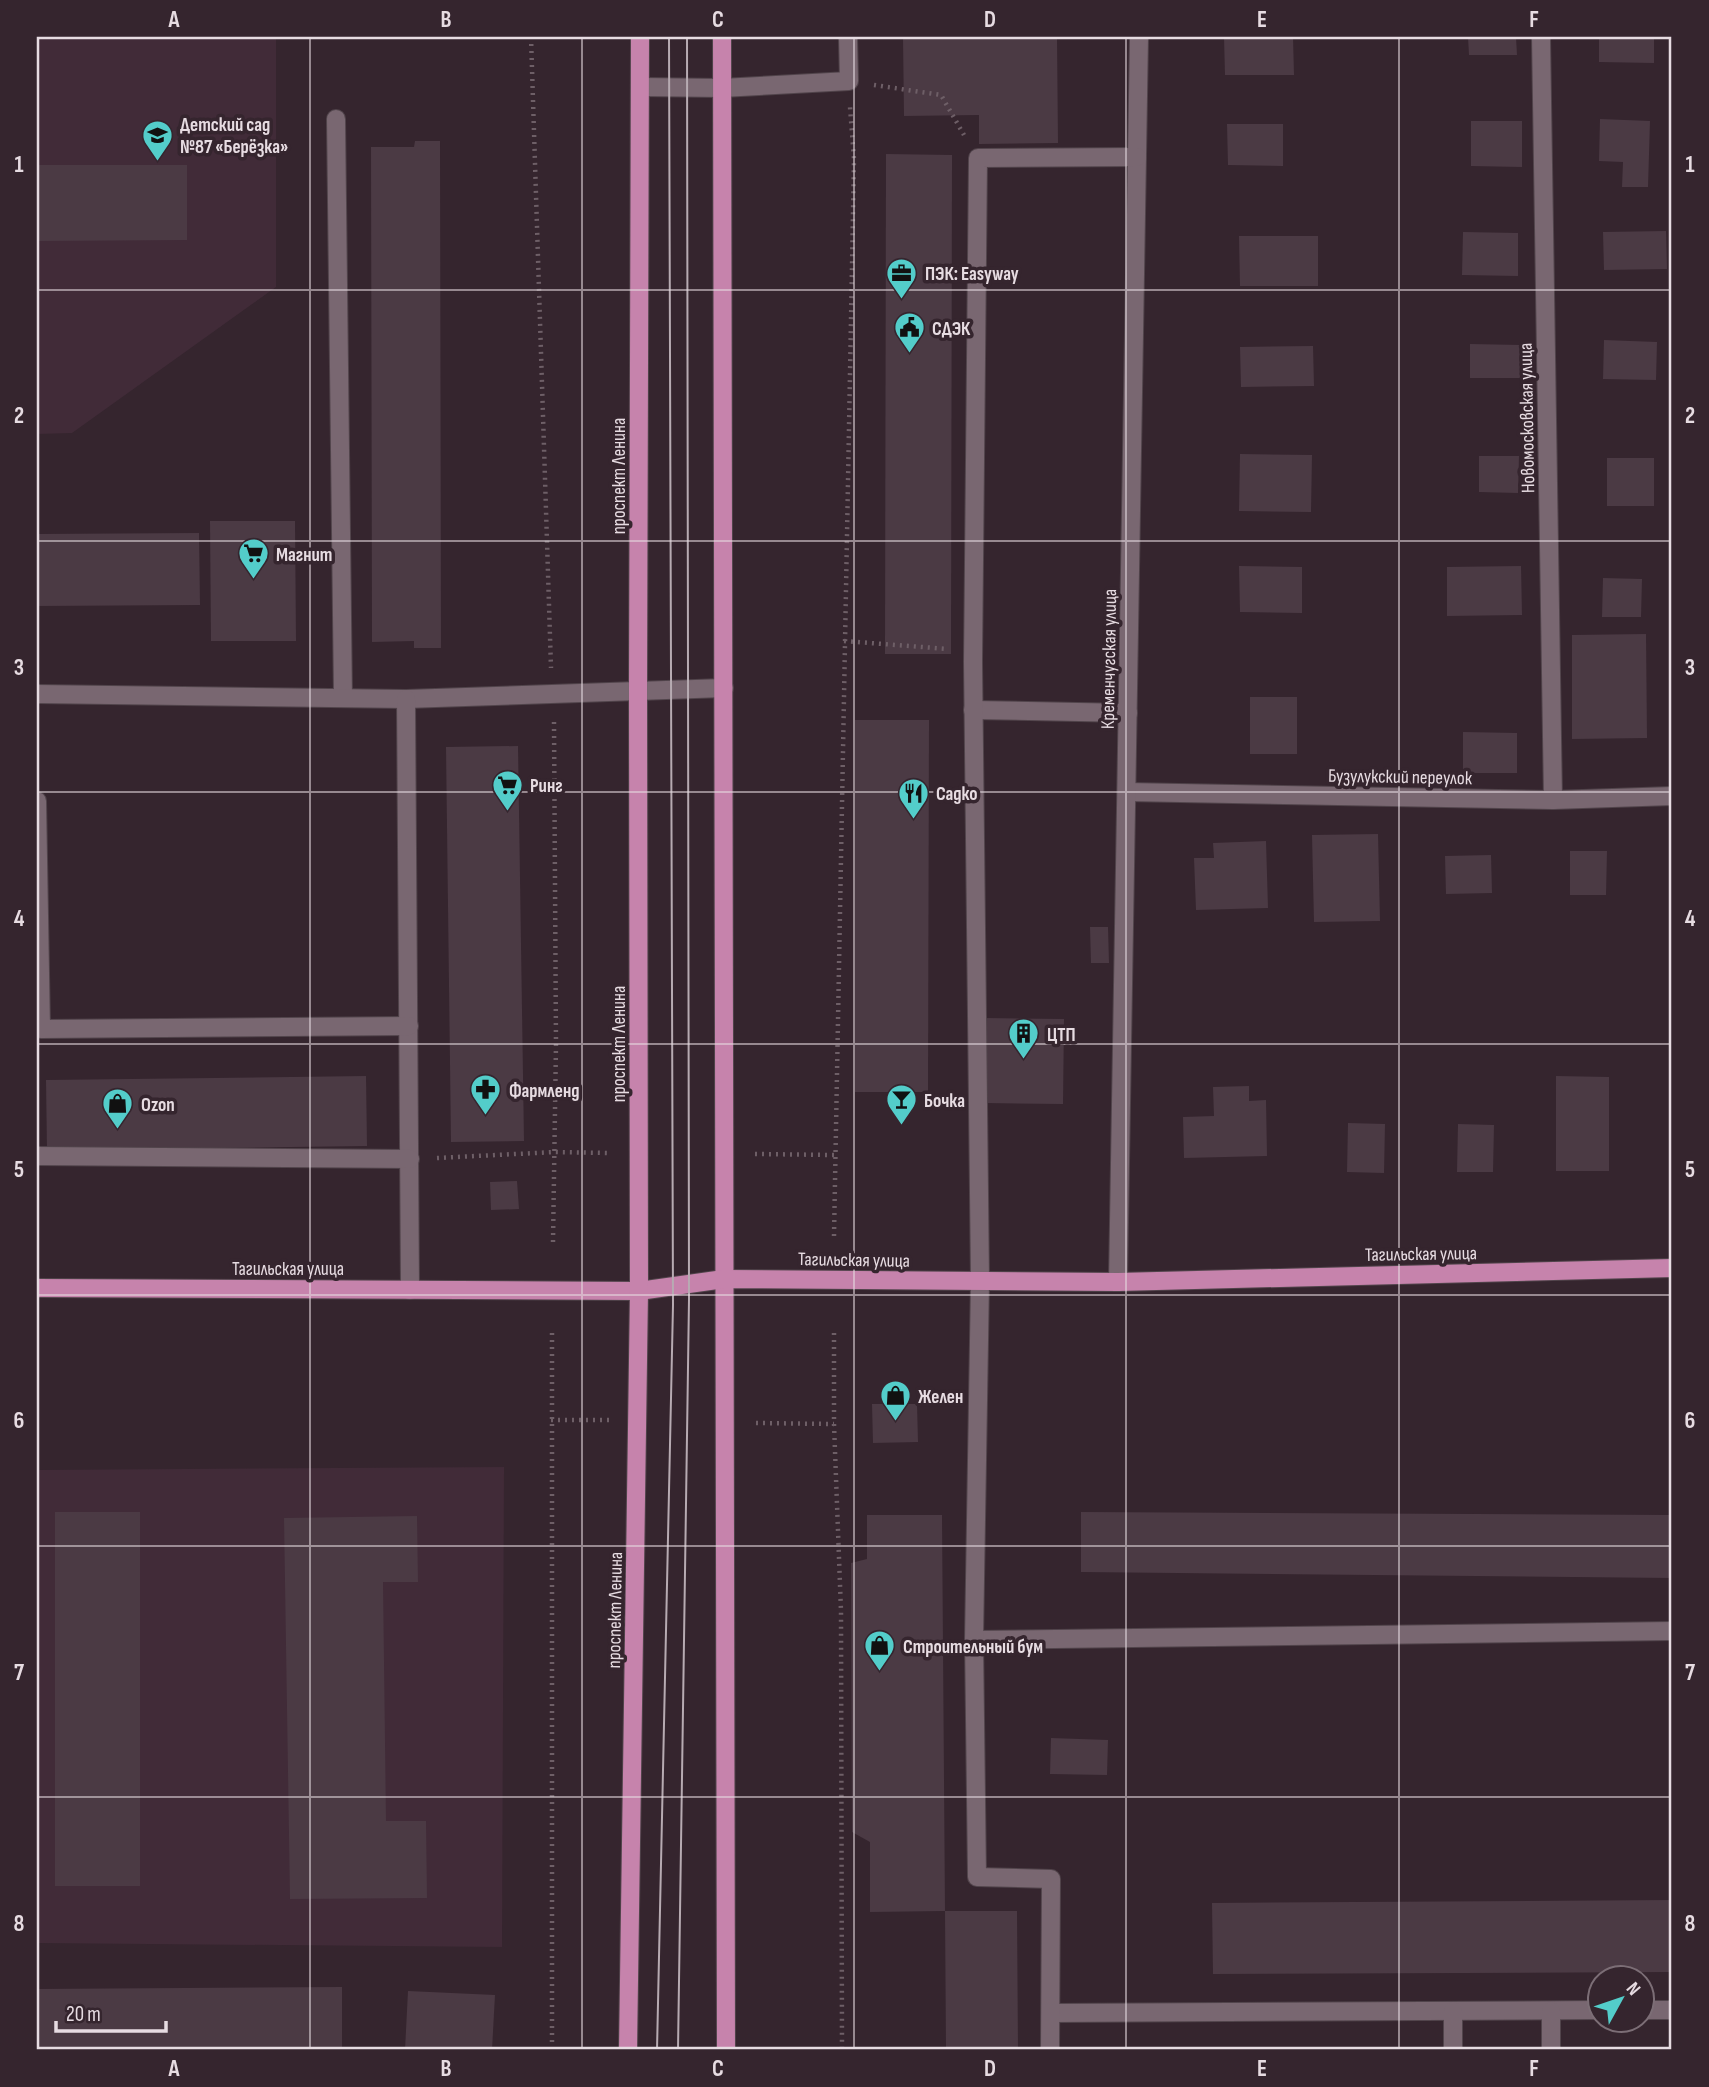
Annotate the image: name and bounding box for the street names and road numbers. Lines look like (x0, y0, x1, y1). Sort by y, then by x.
street label: Новомосковская улица (1515, 343, 1540, 493)
street label: проспект Ленина (608, 418, 631, 534)
street label: Кременчугская улица (1097, 589, 1122, 729)
street label: Бузулукский переулок (1328, 765, 1473, 790)
street label: проспект Ленина (608, 986, 631, 1102)
street label: Тагильская улица (1365, 1242, 1477, 1267)
street label: Тагильская улица (798, 1248, 910, 1273)
street label: Тагильская улица (232, 1258, 344, 1281)
street label: проспект Ленина (603, 1552, 628, 1669)

